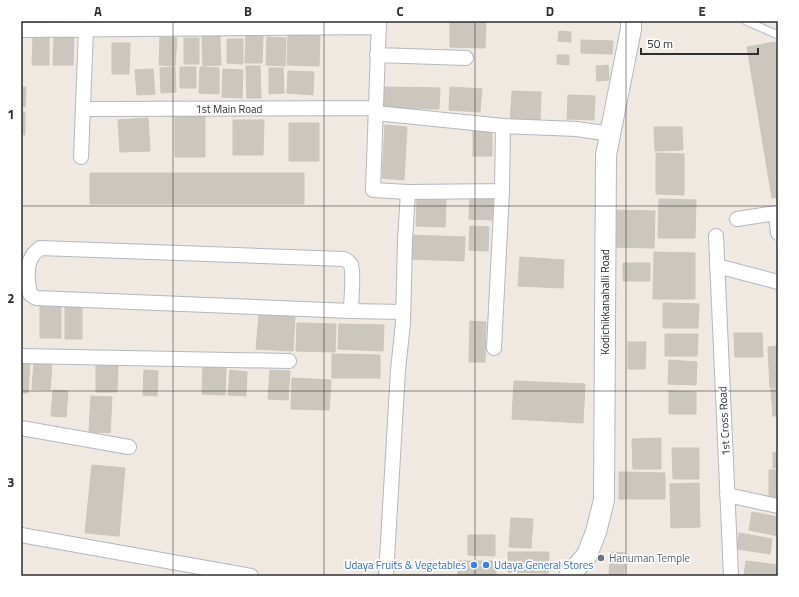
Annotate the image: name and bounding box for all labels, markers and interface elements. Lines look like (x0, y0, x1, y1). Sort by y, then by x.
text: A (94, 1, 102, 21)
text: B (244, 1, 252, 21)
text: C (396, 1, 404, 21)
text: D (546, 1, 554, 21)
text: E (698, 1, 706, 21)
scale bar (641, 30, 758, 56)
text: 50 m (647, 34, 673, 53)
street label: 1st Main Road (196, 101, 263, 117)
text: 1 (7, 104, 15, 124)
street label: Kodichikkanahalli Road (597, 249, 613, 355)
text: 2 (7, 288, 15, 308)
street label: 1st Cross Road (714, 386, 734, 456)
text: 3 (7, 472, 15, 492)
place label: Hanuman Temple (609, 550, 691, 566)
marker: Hanuman Temple (596, 553, 606, 563)
place label: Udaya Fruits & Vegetables (344, 557, 466, 573)
place label: Udaya General Stores (494, 557, 593, 573)
marker: Udaya Fruits & Vegetables (469, 560, 479, 570)
marker: Udaya General Stores (481, 560, 491, 570)

